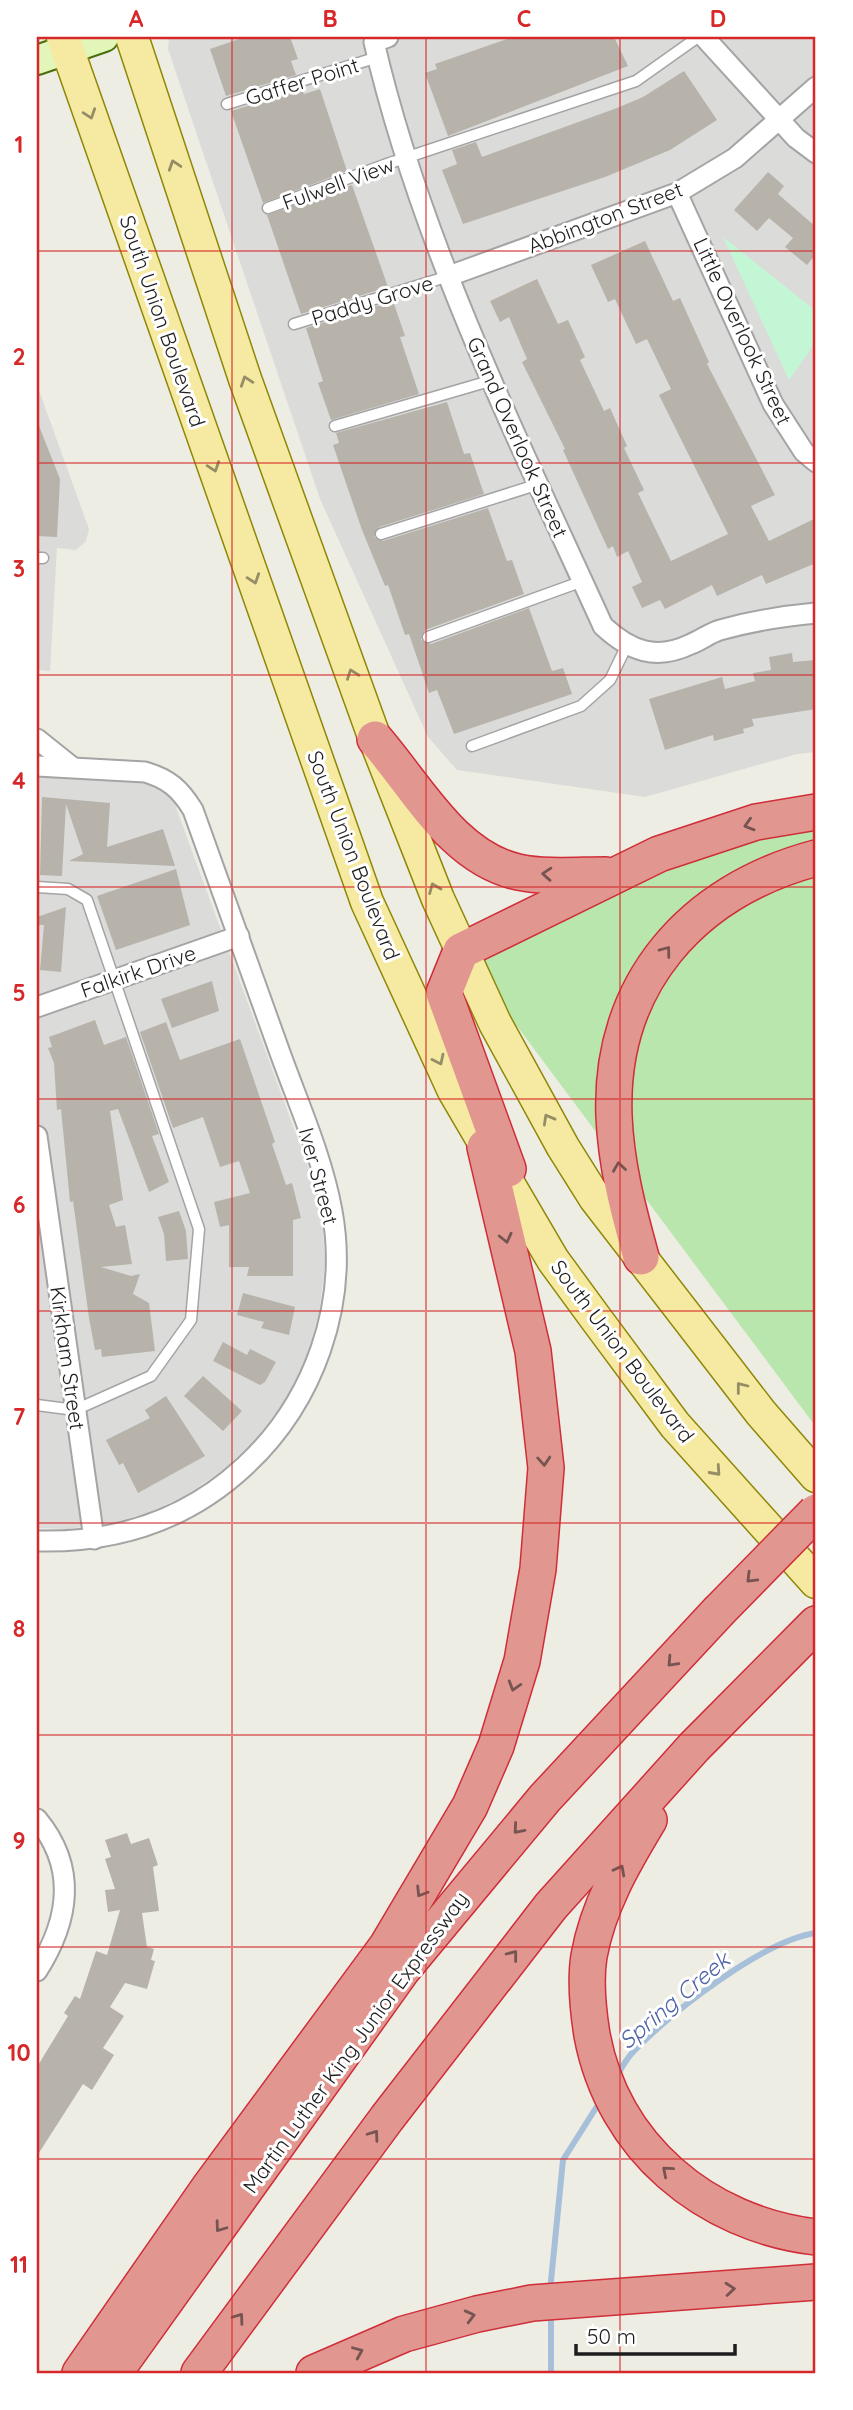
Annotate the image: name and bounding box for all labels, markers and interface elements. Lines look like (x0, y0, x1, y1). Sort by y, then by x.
text: A (129, 4, 144, 33)
text: B (322, 4, 338, 33)
text: C (517, 4, 531, 33)
text: D (710, 4, 726, 33)
street label: Gaffer Point (242, 51, 362, 111)
one-way arrow (82, 107, 96, 120)
text: 1 (15, 130, 23, 159)
street label: Fulwell View (278, 151, 398, 215)
one-way arrow (168, 159, 182, 171)
street label: Abbington Street (524, 176, 686, 258)
street label: South Union Boulevard (115, 212, 211, 430)
street label: Little Overlook Street (688, 233, 798, 429)
street label: Paddy Grove (308, 269, 436, 331)
street label: Grand Overlook Street (462, 333, 574, 541)
text: 2 (12, 342, 26, 371)
one-way arrow (240, 375, 254, 387)
one-way arrow (206, 461, 220, 473)
text: 3 (13, 554, 25, 583)
one-way arrow (245, 572, 259, 584)
one-way arrow (346, 669, 360, 681)
street label: South Union Boulevard (302, 747, 406, 963)
text: 4 (12, 766, 26, 795)
one-way arrow (744, 816, 756, 831)
one-way arrow (541, 867, 552, 882)
one-way arrow (428, 883, 442, 895)
street label: Falkirk Drive (77, 939, 199, 1003)
one-way arrow (657, 947, 670, 959)
text: 5 (12, 978, 26, 1007)
one-way arrow (431, 1053, 445, 1065)
one-way arrow (543, 1114, 556, 1127)
street label: Iver Street (294, 1125, 344, 1227)
one-way arrow (612, 1161, 627, 1173)
text: 6 (13, 1190, 25, 1219)
one-way arrow (497, 1232, 512, 1244)
street label: South Union Boulevard (546, 1254, 700, 1448)
street label: Kirkham Street (45, 1284, 91, 1432)
one-way arrow (736, 1382, 749, 1394)
text: 7 (13, 1402, 26, 1431)
one-way arrow (536, 1456, 551, 1467)
one-way arrow (708, 1463, 720, 1476)
one-way arrow (747, 1570, 759, 1582)
text: 8 (13, 1614, 25, 1643)
one-way arrow (667, 1654, 680, 1667)
one-way arrow (508, 1680, 523, 1692)
one-way arrow (514, 1821, 526, 1834)
text: 9 (12, 1826, 26, 1855)
one-way arrow (611, 1865, 625, 1877)
one-way arrow (416, 1885, 429, 1898)
street label: Martin Luther King Junior Expressway (237, 1886, 473, 2198)
water label: Spring Creek (612, 1944, 737, 2055)
one-way arrow (505, 1950, 518, 1963)
text: 10 (7, 2038, 31, 2067)
one-way arrow (366, 2130, 379, 2143)
one-way arrow (662, 2167, 675, 2179)
one-way arrow (216, 2219, 228, 2232)
text: 11 (10, 2250, 28, 2279)
one-way arrow (724, 2282, 735, 2297)
one-way arrow (464, 2310, 476, 2324)
scale bar (576, 2312, 736, 2356)
one-way arrow (231, 2313, 244, 2326)
text: 50 m (587, 2323, 636, 2349)
one-way arrow (352, 2347, 364, 2361)

